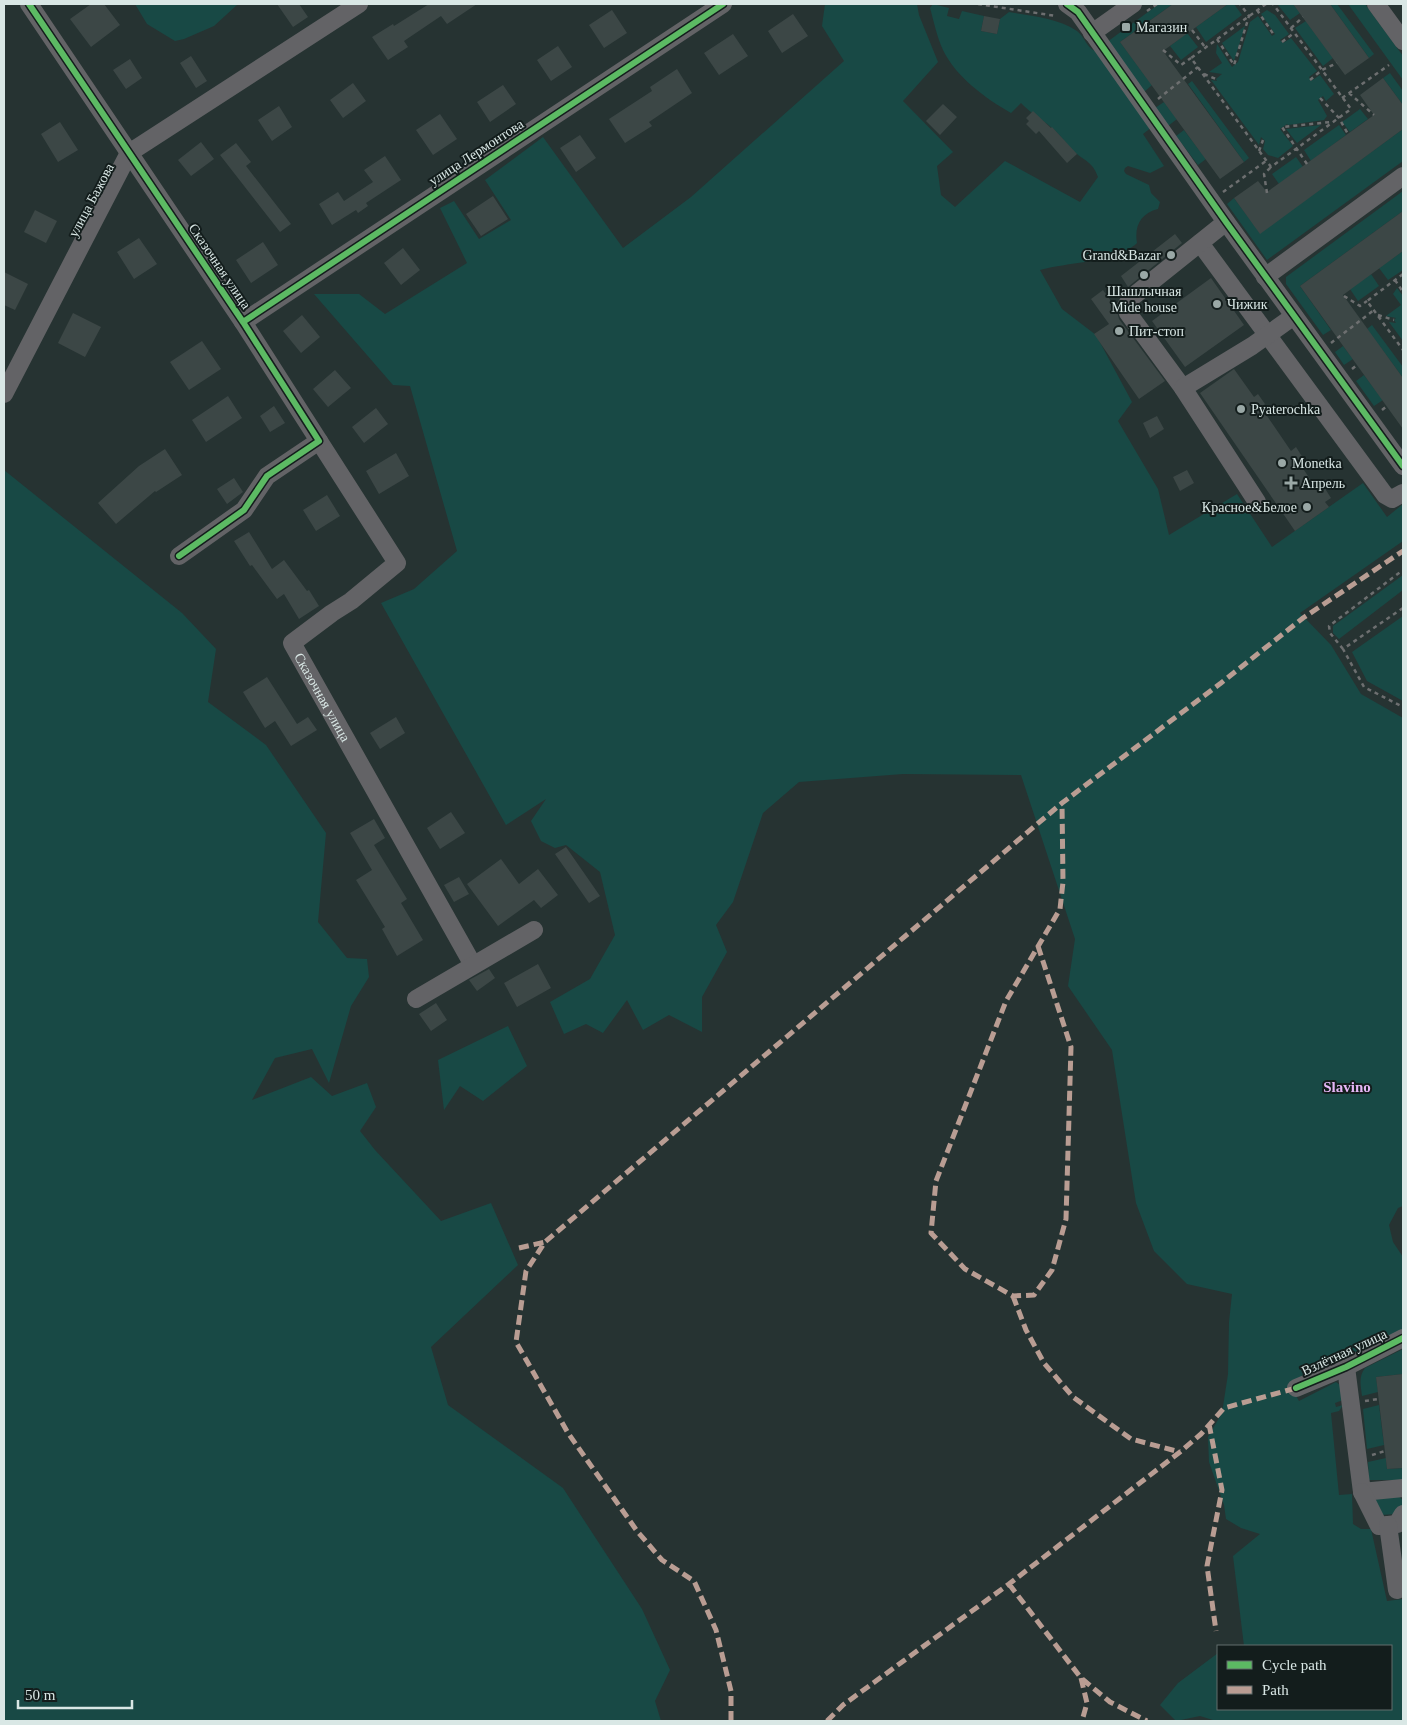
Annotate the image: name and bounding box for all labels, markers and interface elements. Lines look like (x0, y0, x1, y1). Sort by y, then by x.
place label: Магазин (1136, 20, 1188, 35)
marker: Магазин (1120, 21, 1132, 33)
street label: улица Лермонтова (426, 116, 527, 189)
street label: улица Бажова (66, 160, 118, 240)
street label: Сказочная улица (186, 221, 254, 312)
place label: Grand&Bazar (1082, 248, 1161, 263)
marker: Grand&Bazar (1165, 249, 1177, 261)
marker: Шашлычная Mide house (1138, 269, 1150, 281)
place label: Шашлычная Mide house (1107, 284, 1182, 315)
place label: Чижик (1227, 297, 1268, 312)
marker: Чижик (1211, 298, 1223, 310)
place label: Пит-стоп (1129, 324, 1185, 339)
marker: Пит-стоп (1113, 325, 1125, 337)
place label: Pyaterochka (1251, 402, 1321, 417)
marker: Pyaterochka (1235, 403, 1247, 415)
place label: Monetka (1292, 456, 1343, 471)
marker: Monetka (1276, 457, 1288, 469)
place label: Апрель (1301, 476, 1345, 491)
marker: Апрель (1285, 477, 1297, 489)
place label: Красное&Белое (1202, 500, 1297, 515)
marker: Красное&Белое (1301, 501, 1313, 513)
street label: Сказочная улица (291, 650, 353, 745)
district label: Slavino (1323, 1079, 1371, 1095)
street label: Взлётная улица (1299, 1326, 1390, 1379)
legend (1217, 1645, 1392, 1710)
text: Cycle path (1262, 1657, 1327, 1673)
scale bar (18, 1678, 131, 1710)
text: Path (1262, 1682, 1289, 1698)
text: 50 m (25, 1687, 56, 1703)

